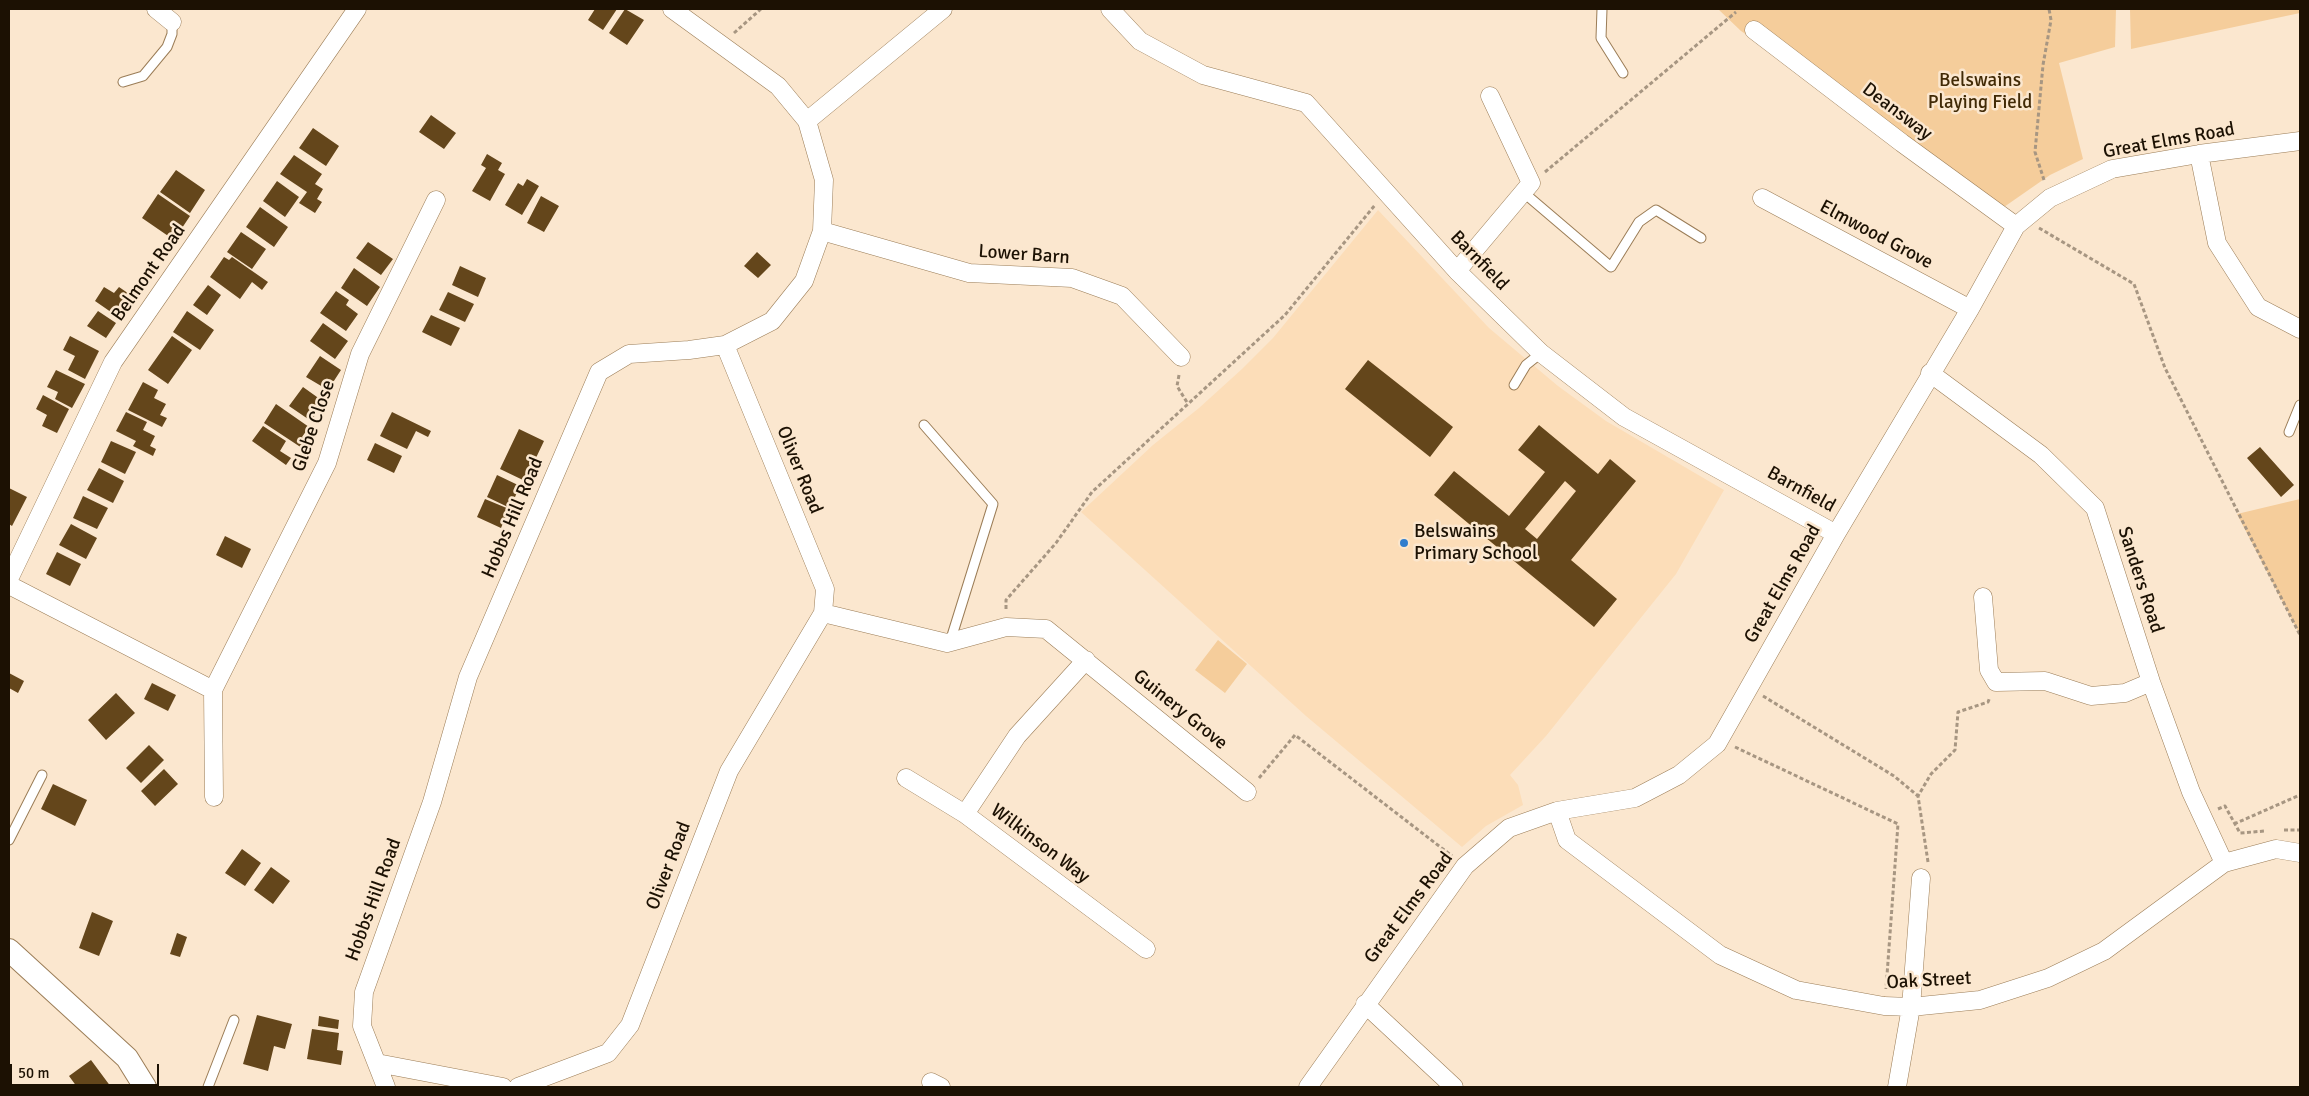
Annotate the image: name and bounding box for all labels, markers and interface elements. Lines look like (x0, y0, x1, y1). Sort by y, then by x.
park label: Belswains Playing Field (1928, 70, 2032, 114)
street label: Deansway (1857, 78, 1937, 146)
street label: Great Elms Road (2101, 118, 2237, 164)
street label: Elmwood Grove (1815, 196, 1937, 274)
street label: Belmont Road (107, 220, 191, 326)
street label: Barnfield (1445, 226, 1513, 296)
street label: Lower Barn (977, 240, 1071, 270)
street label: Glebe Close (288, 377, 340, 475)
street label: Oliver Road (771, 423, 827, 517)
street label: Hobbs Hill Road (477, 454, 549, 582)
street label: Barnfield (1763, 462, 1839, 518)
place label: Belswains Primary School (1414, 521, 1537, 565)
street label: Great Elms Road (1740, 521, 1826, 647)
street label: Sanders Road (2112, 524, 2168, 636)
marker: Belswains Primary School (1398, 537, 1410, 549)
street label: Guinery Grove (1128, 665, 1232, 755)
street label: Wilkinson Way (986, 799, 1094, 889)
street label: Oliver Road (642, 819, 696, 913)
street label: Hobbs Hill Road (341, 835, 407, 965)
street label: Great Elms Road (1360, 848, 1458, 968)
street label: Oak Street (1886, 967, 1972, 995)
scale bar (12, 1054, 161, 1086)
text: 50 m (18, 1064, 49, 1082)

